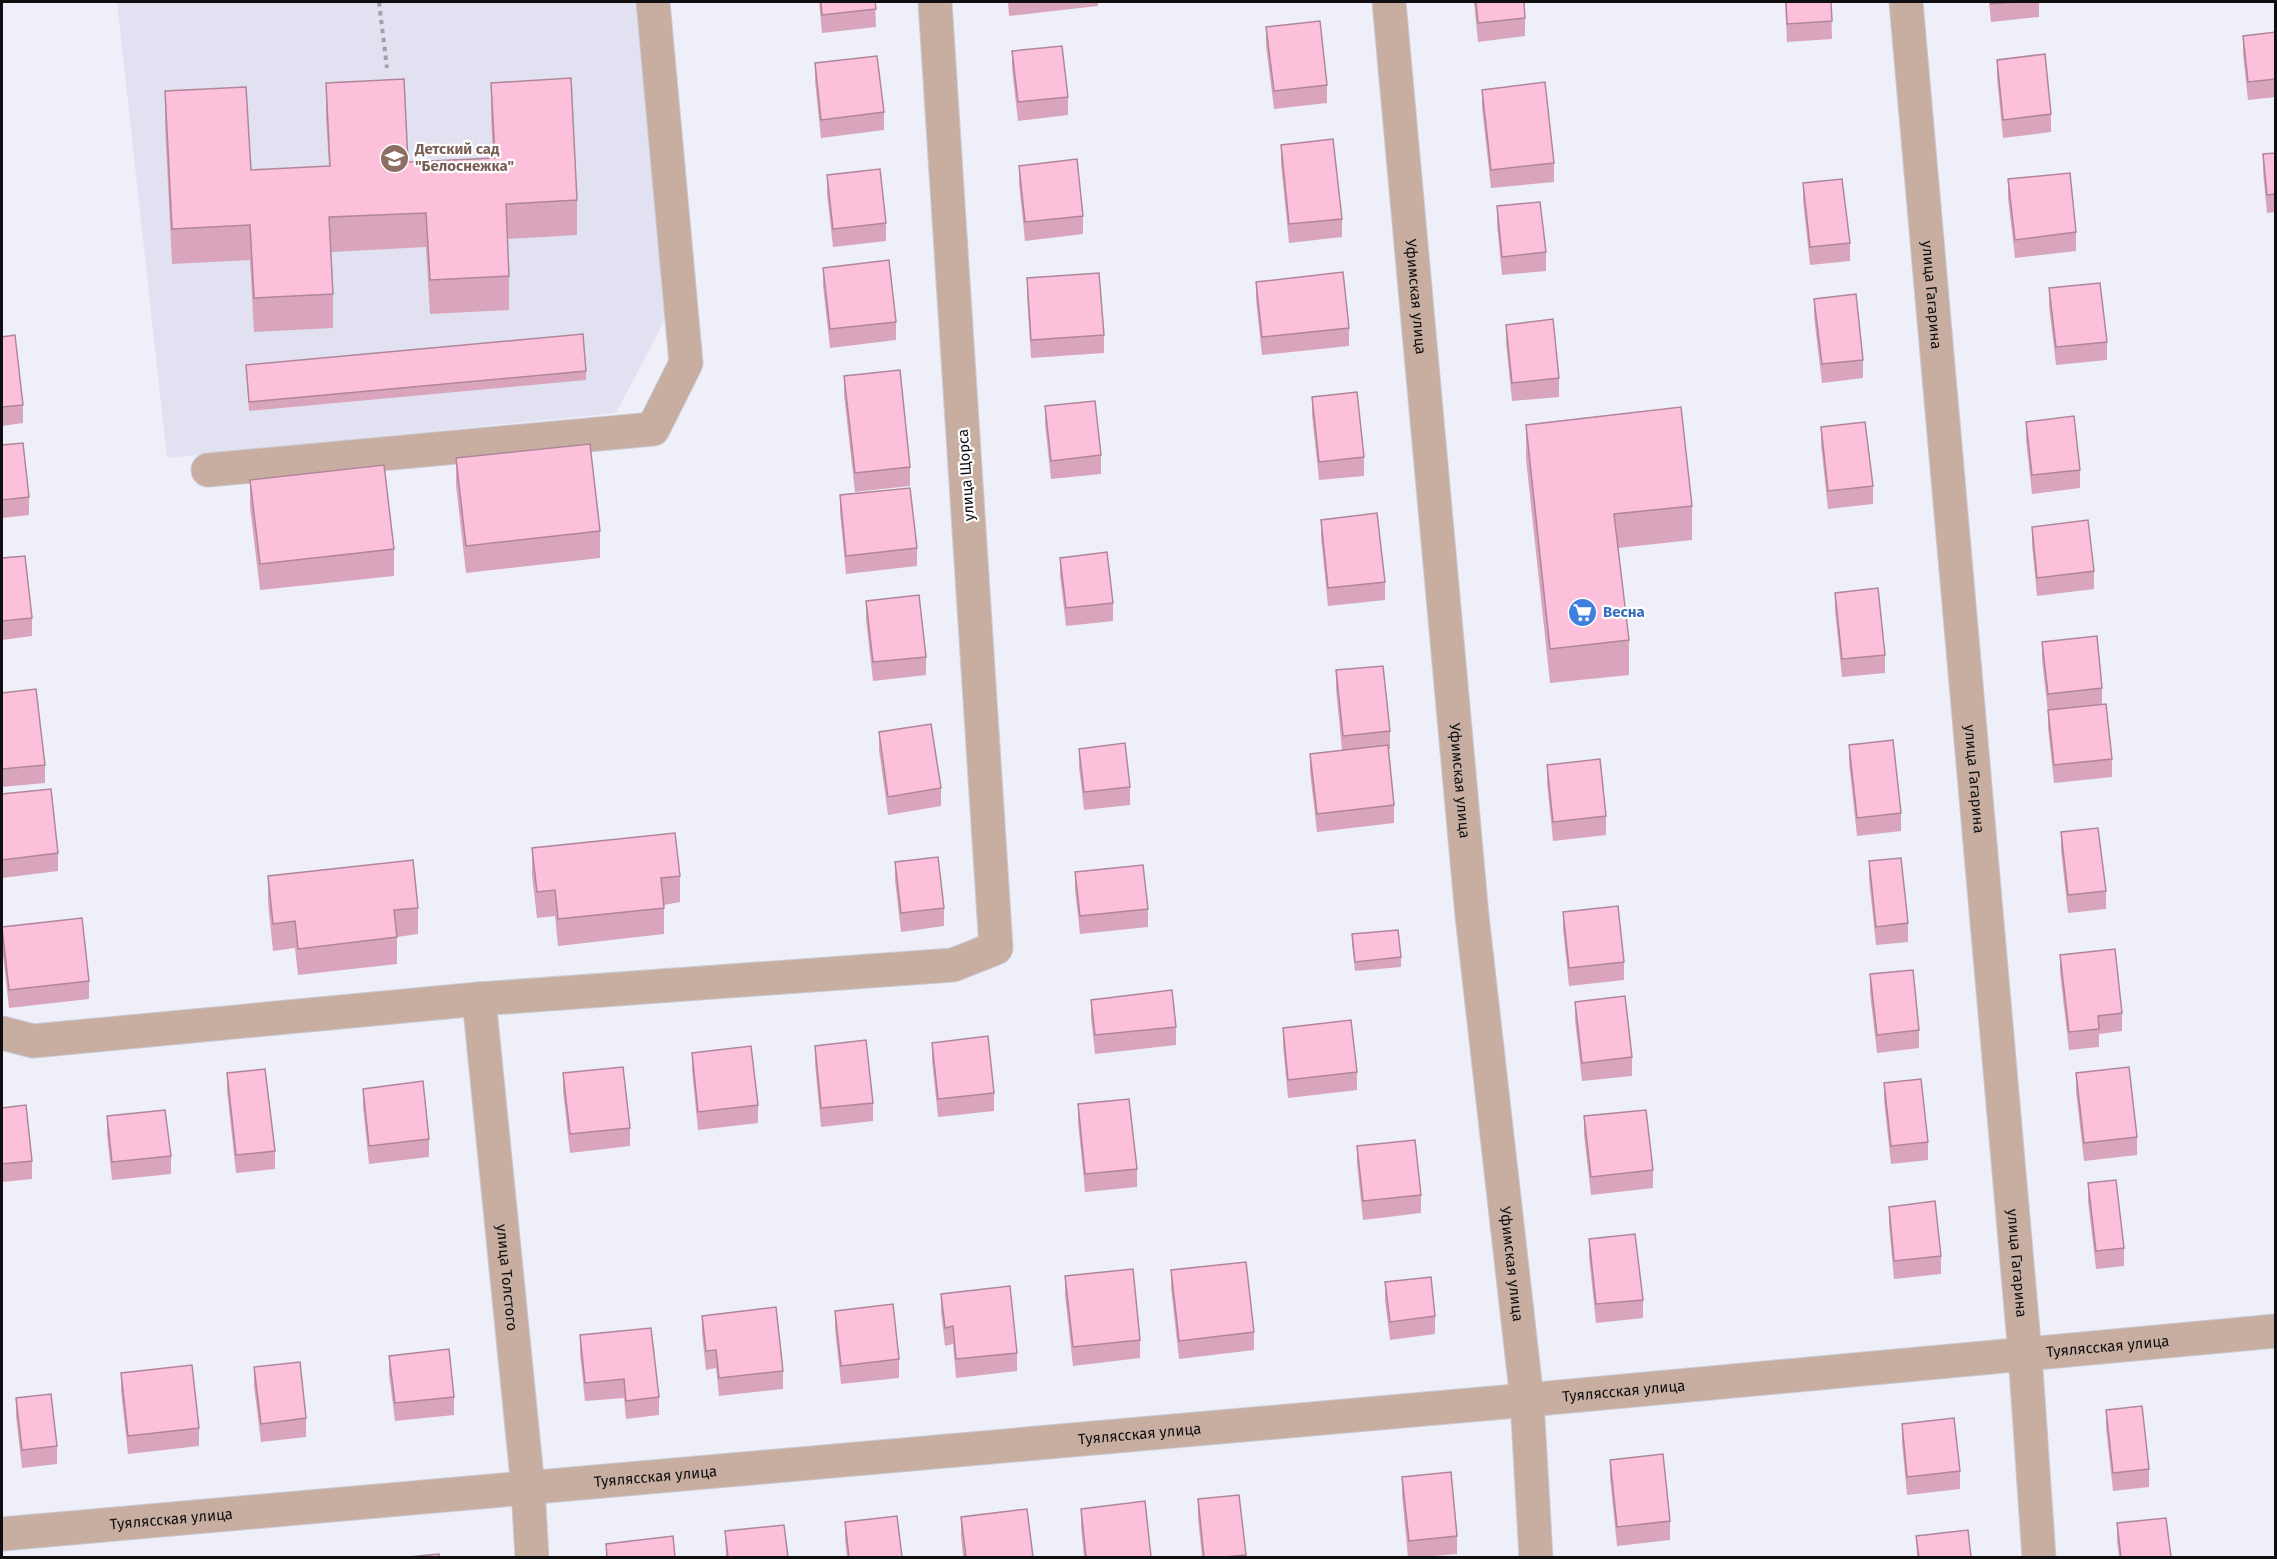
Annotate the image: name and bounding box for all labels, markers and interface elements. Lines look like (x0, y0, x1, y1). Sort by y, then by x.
place label: Детский сад "Белоснежка" (414, 140, 514, 175)
school or university icon: Детский сад "Белоснежка" (378, 142, 410, 174)
street label: Уфимская улица (1402, 238, 1430, 355)
street label: улица Гагарина (1918, 240, 1946, 350)
street label: улица Щорса (954, 428, 978, 522)
supermarket icon: Весна (1566, 596, 1598, 628)
place label: Весна (1603, 603, 1645, 621)
street label: Уфимская улица (1446, 722, 1474, 839)
street label: улица Гагарина (1961, 724, 1988, 834)
street label: Уфимская улица (1496, 1205, 1527, 1323)
street label: улица Гагарина (2003, 1208, 2031, 1318)
street label: улица Толстого (493, 1223, 521, 1332)
street label: Туялясская улица (2045, 1332, 2170, 1361)
street label: Туялясская улица (1561, 1376, 1686, 1406)
street label: Туялясская улица (1077, 1420, 1202, 1448)
street label: Туялясская улица (593, 1462, 718, 1491)
street label: Туялясская улица (109, 1505, 234, 1533)

